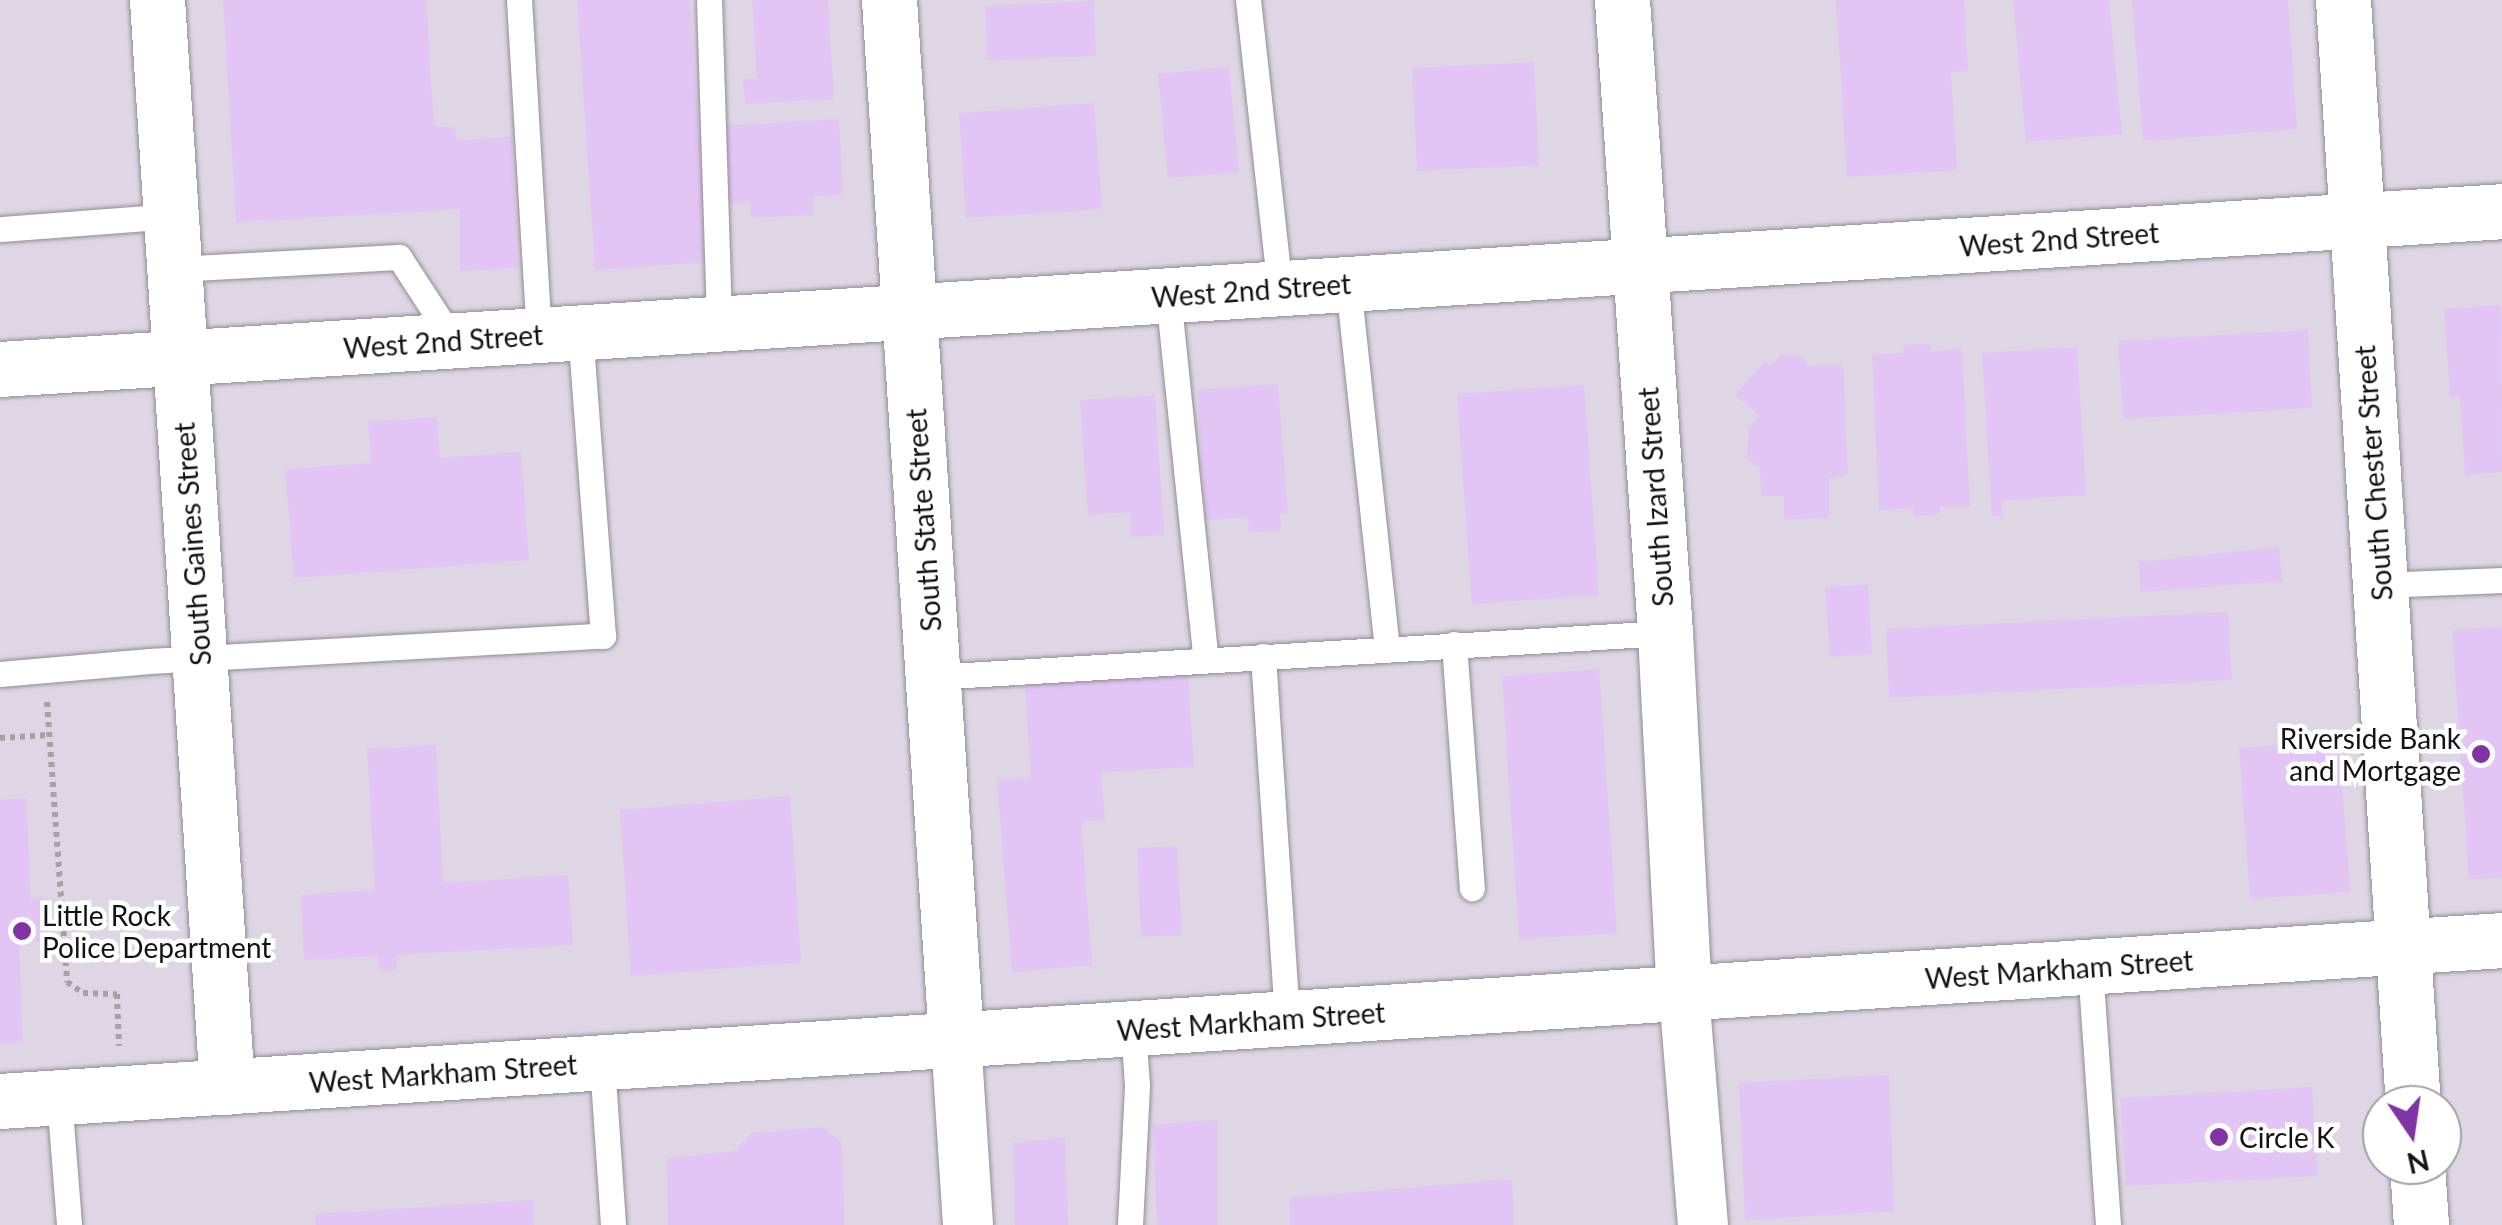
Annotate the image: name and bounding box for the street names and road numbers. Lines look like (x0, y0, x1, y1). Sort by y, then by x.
street label: West 2nd Street (1958, 215, 2160, 263)
street label: West 2nd Street (1150, 266, 1352, 314)
street label: West 2nd Street (342, 317, 544, 365)
street label: South Chester Street (2347, 344, 2399, 602)
street label: South Izard Street (1631, 386, 1679, 608)
street label: South State Street (898, 407, 948, 633)
street label: South Gaines Street (167, 421, 217, 667)
street label: West Markham Street (1924, 943, 2194, 995)
street label: West Markham Street (1116, 995, 1386, 1047)
street label: West Markham Street (308, 1047, 578, 1099)

